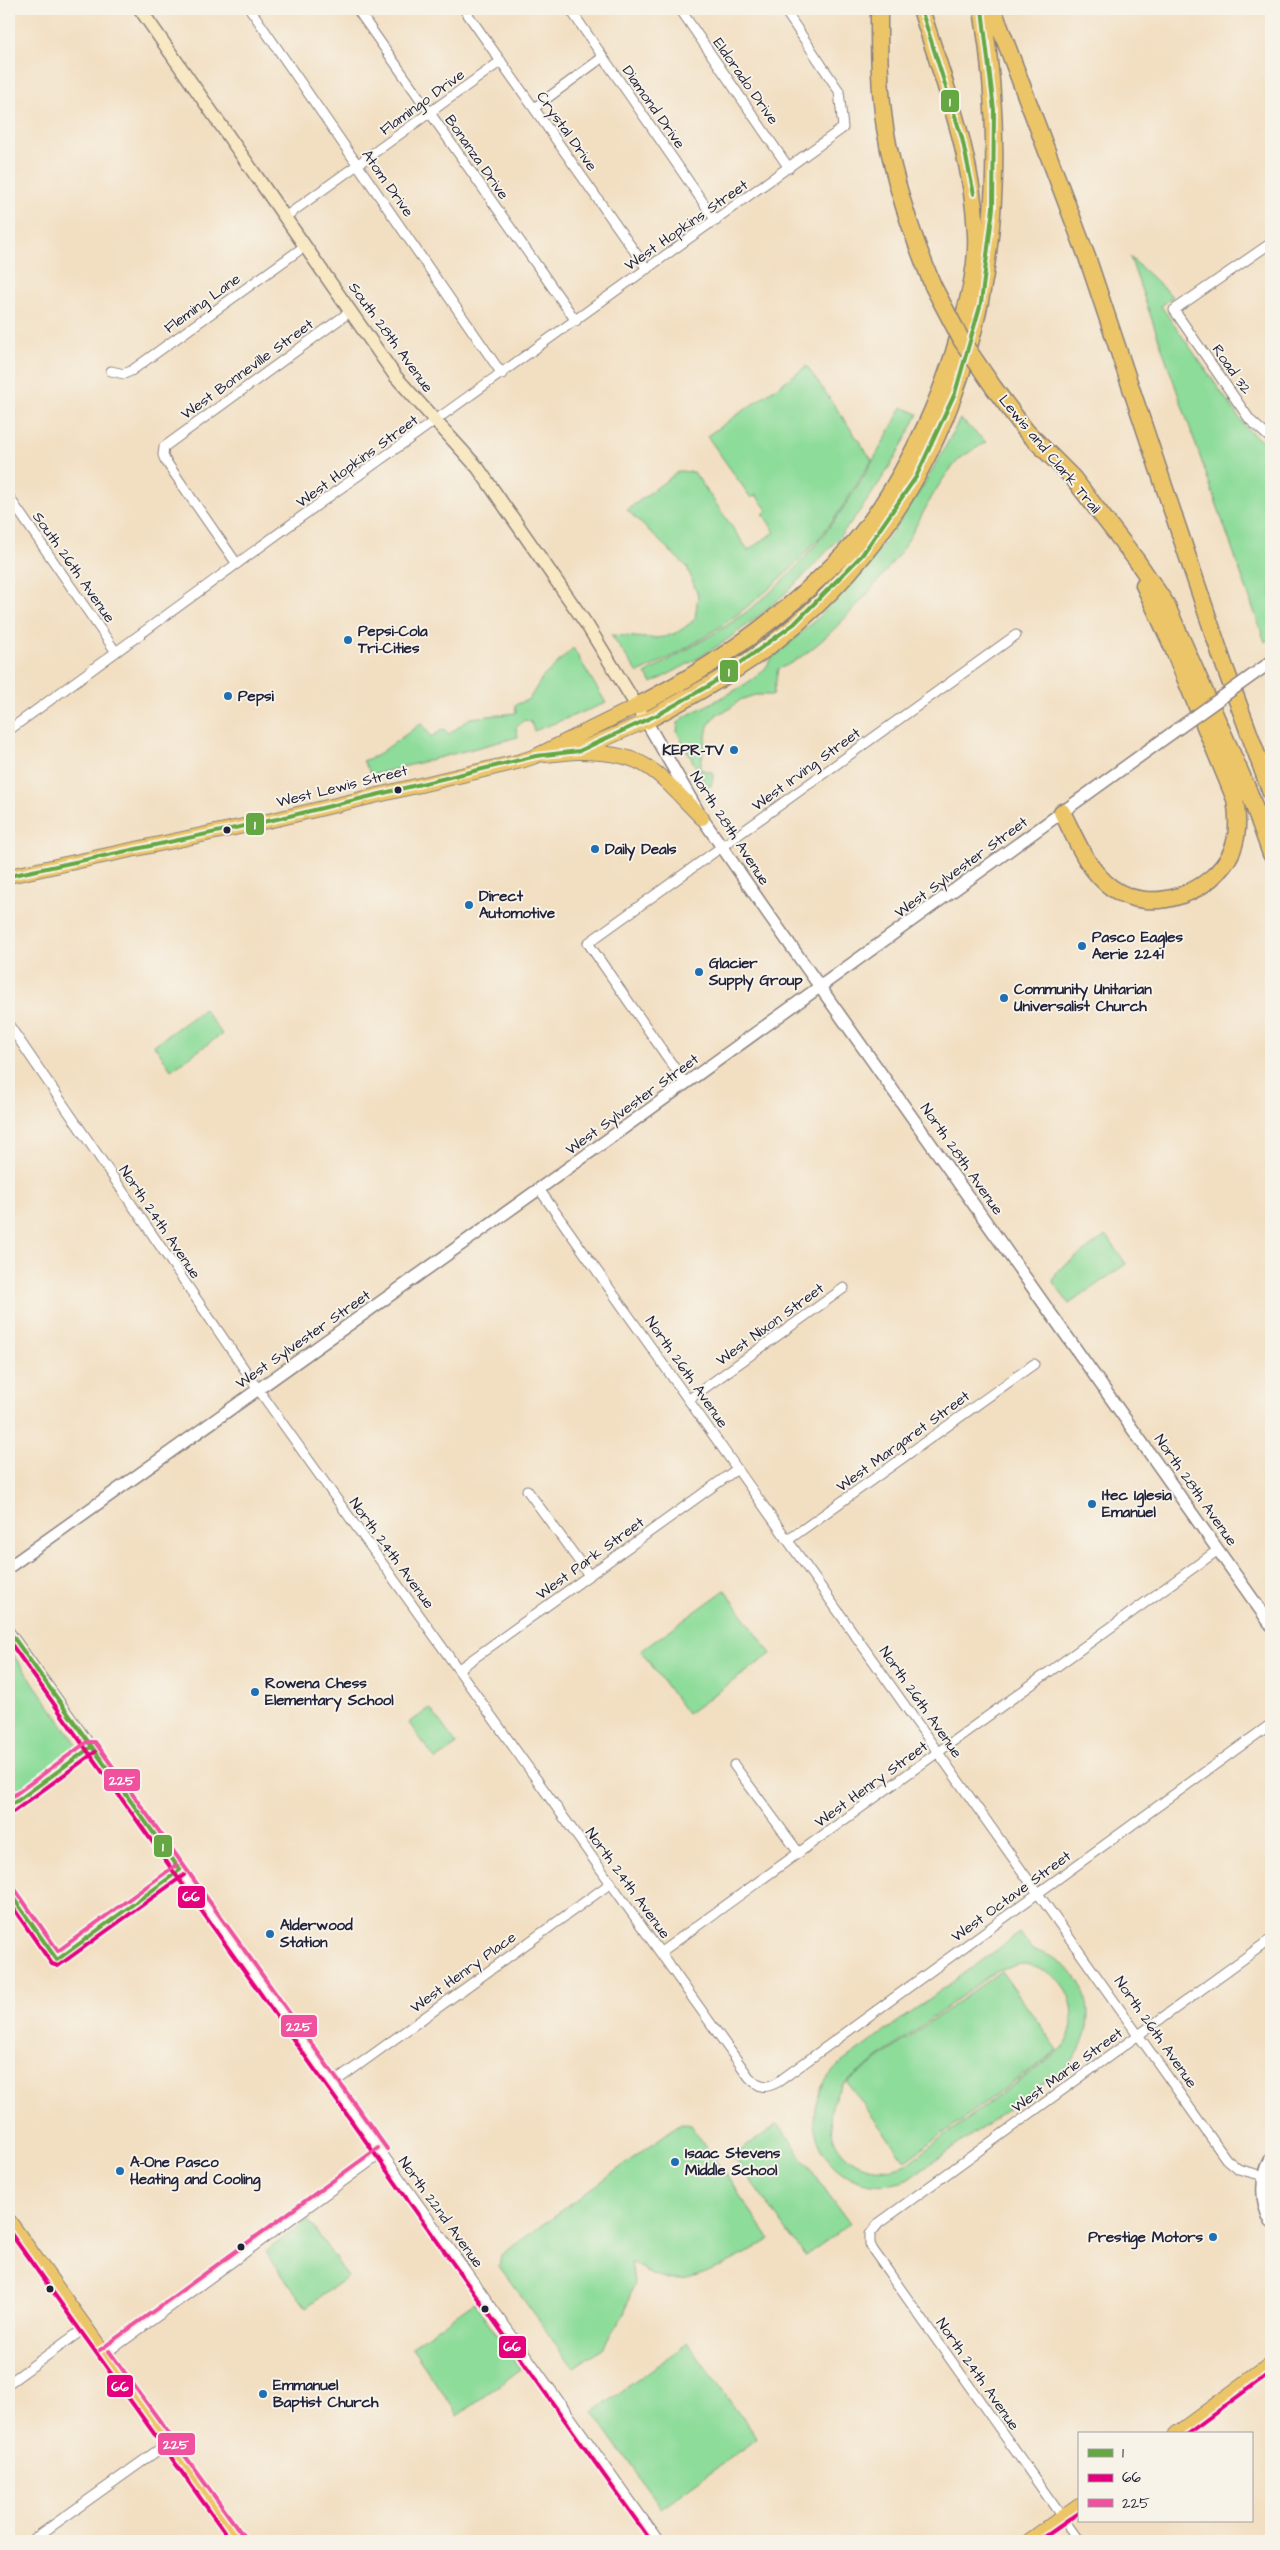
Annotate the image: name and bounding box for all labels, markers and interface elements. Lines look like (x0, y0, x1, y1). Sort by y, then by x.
street label: Eldorado Drive (708, 34, 783, 129)
street label: Diamond Drive (617, 61, 690, 153)
street label: Flamingo Drive (376, 64, 470, 141)
street label: Crystal Drive (531, 87, 602, 176)
line badge: 1 (940, 89, 960, 113)
text: 1 (949, 92, 951, 112)
street label: Bonanza Drive (440, 111, 514, 204)
street label: Atom Drive (357, 145, 419, 221)
street label: West Hopkins Street (620, 175, 752, 276)
street label: Fleming Lane (160, 269, 245, 339)
street label: South 28th Avenue (343, 278, 438, 397)
street label: West Bonneville Street (177, 314, 318, 425)
street label: Road 32 (1207, 340, 1257, 399)
street label: Lewis and Clark Trail (994, 390, 1106, 518)
street label: West Hopkins Street (292, 410, 423, 513)
street label: South 26th Avenue (27, 507, 120, 627)
place label: Pepsi-Cola Tri-Cities (357, 621, 428, 659)
marker: Pepsi-Cola Tri-Cities (342, 634, 354, 646)
line badge: 1 (719, 659, 739, 683)
text: 1 (728, 662, 730, 682)
place label: Pepsi (238, 686, 275, 707)
marker: Pepsi (222, 690, 234, 702)
street label: West Irving Street (748, 723, 866, 817)
place label: KEPR-TV (662, 740, 725, 761)
marker: KEPR-TV (728, 744, 740, 756)
street label: West Lewis Street (274, 760, 410, 813)
street label: North 28th Avenue (685, 767, 774, 889)
unlabelled marker (393, 785, 403, 795)
line badge: 1 (245, 812, 265, 836)
street label: West Sylvester Street (890, 812, 1033, 924)
text: 1 (254, 815, 256, 835)
unlabelled marker (222, 825, 232, 835)
place label: Daily Deals (605, 839, 677, 861)
marker: Daily Deals (589, 843, 601, 855)
place label: Direct Automotive (479, 886, 555, 924)
marker: Direct Automotive (463, 899, 475, 911)
place label: Pasco Eagles Aerie 2241 (1092, 927, 1183, 965)
marker: Pasco Eagles Aerie 2241 (1076, 940, 1088, 952)
place label: Glacier Supply Group (708, 953, 803, 992)
marker: Glacier Supply Group (693, 966, 705, 978)
place label: Community Unitarian Universalist Church (1014, 979, 1152, 1017)
marker: Community Unitarian Universalist Church (998, 992, 1010, 1004)
street label: West Sylvester Street (561, 1049, 704, 1161)
street label: North 28th Avenue (915, 1099, 1008, 1219)
street label: North 24th Avenue (114, 1161, 205, 1283)
street label: West Nixon Street (712, 1278, 829, 1371)
street label: West Sylvester Street (232, 1285, 376, 1395)
street label: North 26th Avenue (640, 1312, 733, 1432)
street label: West Margaret Street (832, 1386, 975, 1498)
street label: North 28th Avenue (1149, 1430, 1242, 1550)
place label: Itec Iglesia Emanuel (1102, 1485, 1172, 1523)
street label: North 24th Avenue (344, 1493, 439, 1613)
marker: Itec Iglesia Emanuel (1086, 1498, 1098, 1510)
street label: West Park Street (532, 1512, 649, 1605)
street label: North 26th Avenue (874, 1642, 967, 1762)
place label: Rowena Chess Elementary School (265, 1673, 394, 1712)
marker: Rowena Chess Elementary School (249, 1686, 261, 1698)
street label: West Henry Street (810, 1736, 933, 1833)
line badge: 225 (103, 1768, 141, 1792)
text: 225 (108, 1771, 136, 1791)
street label: North 24th Avenue (580, 1823, 675, 1943)
line badge: 1 (153, 1834, 173, 1858)
text: 1 (162, 1837, 164, 1857)
street label: West Octave Street (947, 1846, 1075, 1947)
line badge: 66 (177, 1885, 206, 1909)
text: 66 (182, 1887, 200, 1907)
place label: Alderwood Station (279, 1915, 353, 1953)
street label: West Henry Place (406, 1927, 521, 2019)
marker: Alderwood Station (264, 1928, 276, 1940)
street label: North 26th Avenue (1109, 1972, 1202, 2092)
line badge: 225 (280, 2014, 318, 2038)
text: 225 (285, 2017, 313, 2037)
street label: West Marie Street (1007, 2023, 1127, 2118)
place label: Isaac Stevens Middle School (685, 2143, 781, 2181)
place label: A-One Pasco Heating and Cooling (130, 2152, 261, 2192)
street label: North 22nd Avenue (393, 2152, 488, 2272)
marker: Isaac Stevens Middle School (669, 2156, 681, 2168)
marker: A-One Pasco Heating and Cooling (114, 2165, 126, 2177)
place label: Prestige Motors (1088, 2227, 1203, 2250)
marker: Prestige Motors (1207, 2231, 1219, 2243)
unlabelled marker (236, 2242, 246, 2252)
unlabelled marker (45, 2284, 55, 2294)
unlabelled marker (480, 2304, 490, 2314)
street label: North 24th Avenue (931, 2314, 1024, 2435)
line badge: 66 (498, 2335, 527, 2359)
text: 66 (503, 2337, 521, 2357)
line badge: 66 (106, 2374, 134, 2398)
place label: Emmanuel Baptist Church (273, 2375, 379, 2413)
text: 66 (111, 2377, 129, 2397)
marker: Emmanuel Baptist Church (257, 2388, 269, 2400)
line badge: 225 (157, 2432, 196, 2456)
legend (1078, 2432, 1252, 2522)
text: 225 (162, 2435, 190, 2455)
text: 1 (1122, 2443, 1124, 2464)
text: 66 (1122, 2467, 1141, 2488)
text: 225 (1122, 2493, 1150, 2514)

